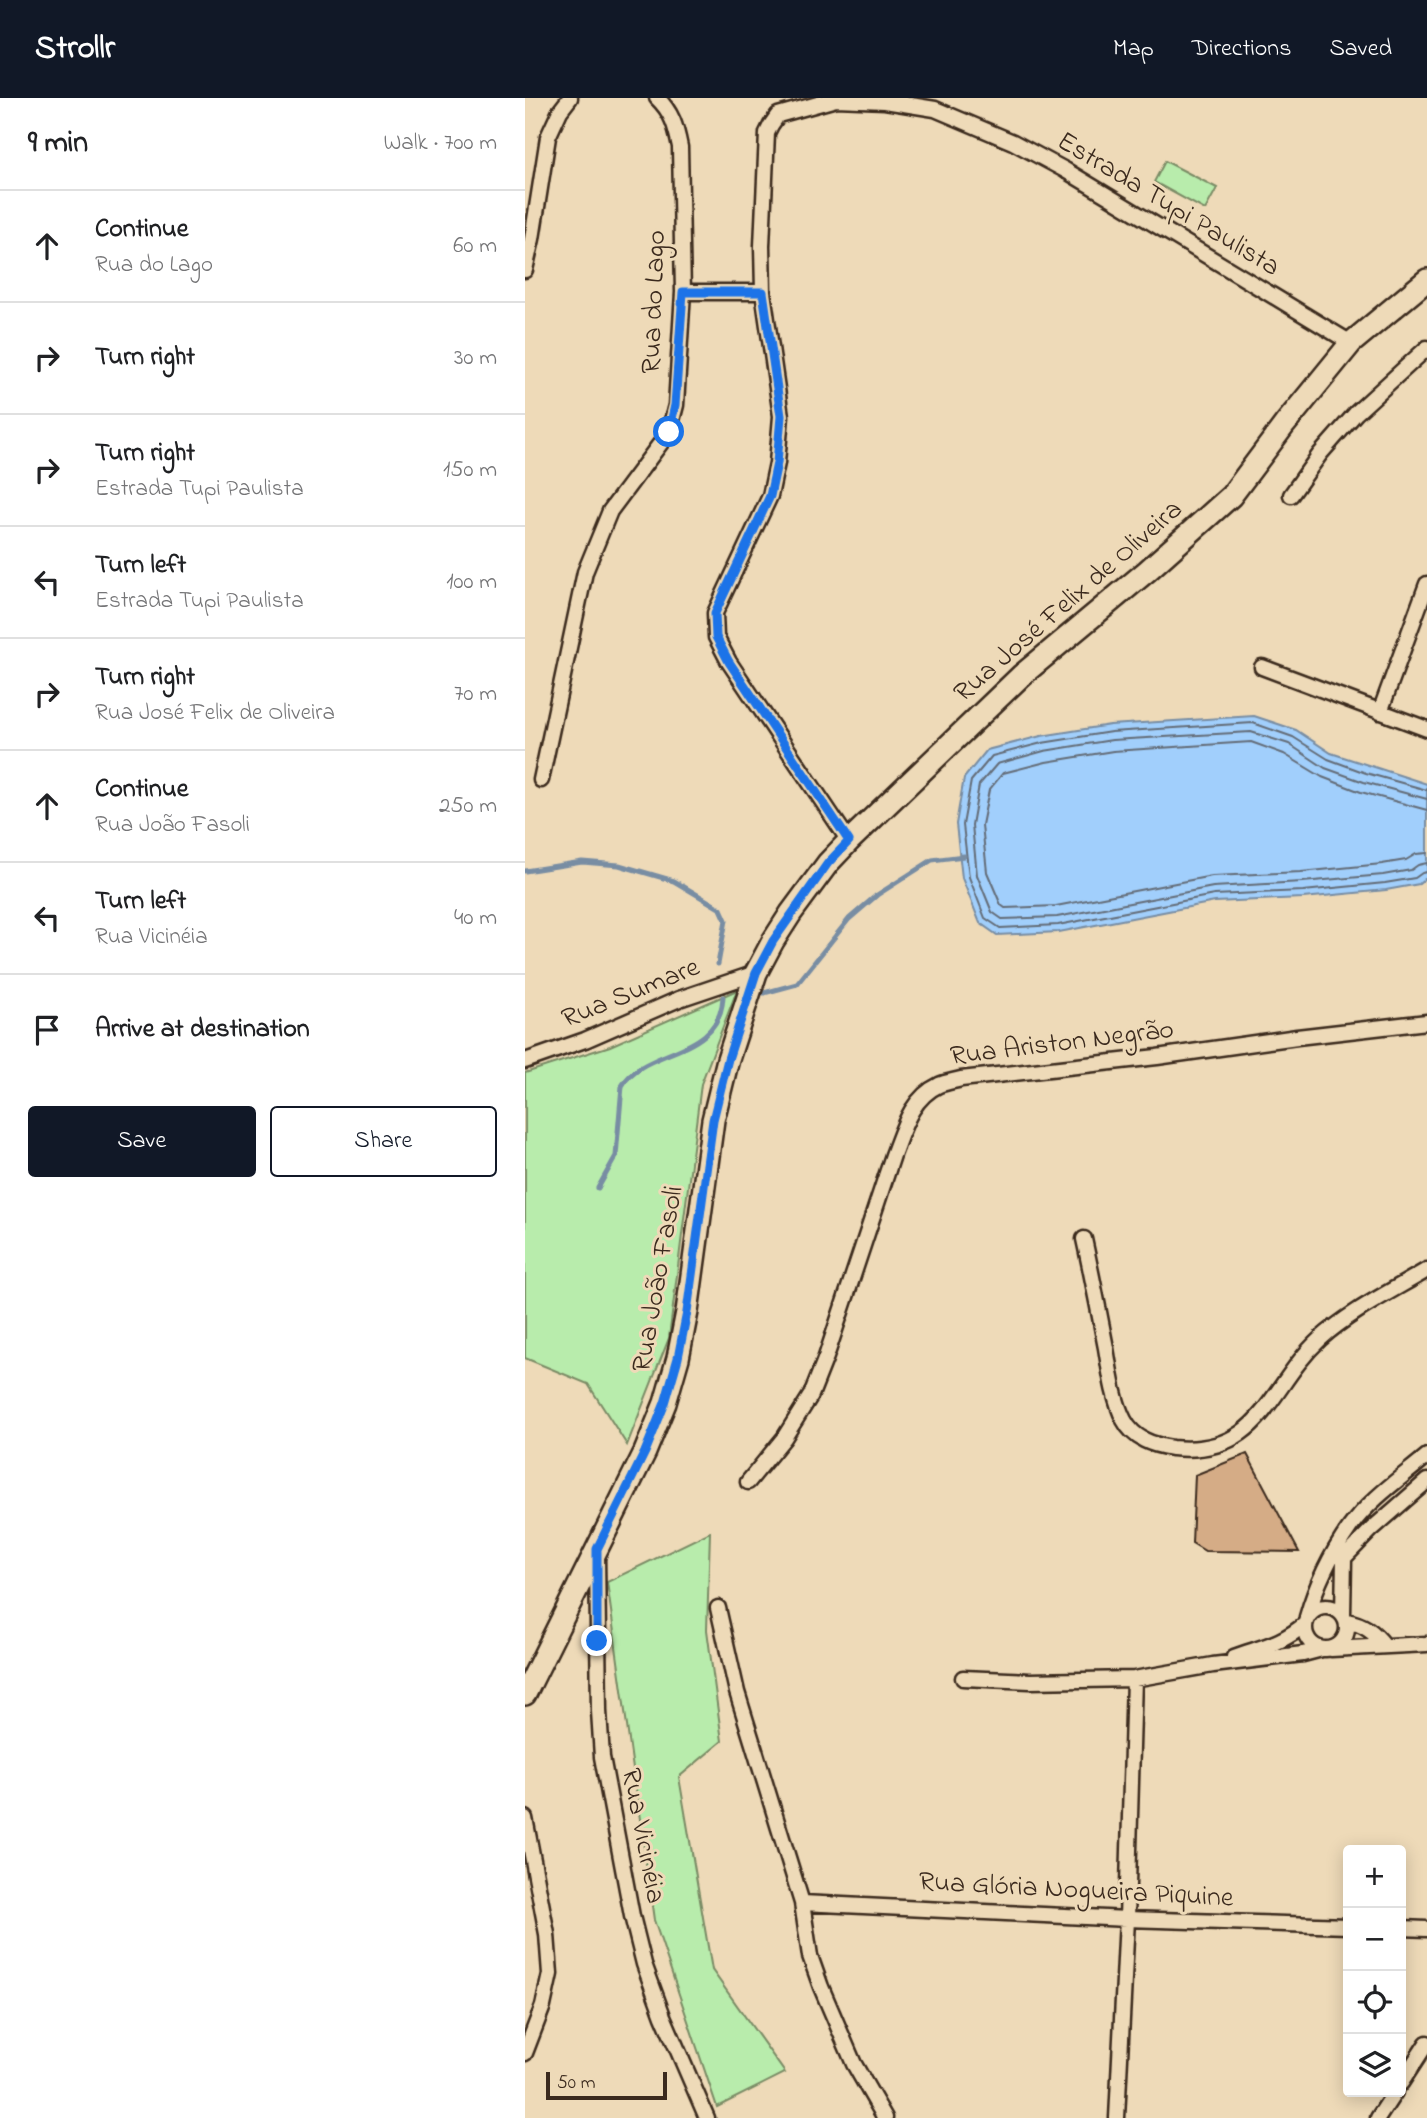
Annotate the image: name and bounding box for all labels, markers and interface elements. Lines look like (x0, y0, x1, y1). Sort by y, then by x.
text: Strollr (35, 25, 115, 73)
text: Map (1113, 32, 1154, 67)
text: Directions (1192, 32, 1291, 67)
text: Saved (1329, 32, 1392, 67)
text: 9 min (28, 122, 88, 166)
street label: Estrada Tupi Paulista (1049, 122, 1287, 288)
text: Walk · 700 m (383, 127, 497, 160)
text: Continue (95, 211, 188, 249)
icon: ahead (28, 227, 66, 265)
text: 60 m (453, 230, 497, 263)
street label: Rua do Lago (632, 230, 678, 374)
text: Rua do Lago (95, 249, 213, 282)
icon: right (28, 339, 66, 377)
text: Turn right (95, 339, 195, 377)
text: 30 m (454, 342, 497, 375)
route start (653, 416, 684, 447)
text: Turn right (95, 435, 195, 473)
icon: right (28, 451, 66, 489)
text: 150 m (443, 454, 497, 487)
text: Estrada Tupi Paulista (95, 473, 304, 506)
street label: Rua José Felix de Oliveira (945, 491, 1193, 713)
text: Turn left (95, 547, 186, 585)
icon: left (28, 563, 66, 601)
text: 100 m (446, 566, 497, 599)
text: Estrada Tupi Paulista (95, 585, 304, 618)
text: Turn right (95, 659, 195, 697)
icon: right (28, 675, 66, 713)
text: 70 m (454, 678, 497, 711)
text: Rua José Felix de Oliveira (95, 697, 335, 730)
text: Continue (95, 771, 188, 809)
icon: ahead (28, 787, 66, 825)
text: 250 m (439, 790, 497, 823)
text: Rua João Fasoli (95, 809, 250, 842)
text: Turn left (95, 883, 186, 921)
icon: left (28, 899, 66, 937)
text: 40 m (454, 902, 497, 935)
text: Rua Vicinéia (95, 921, 208, 954)
street label: Rua Sumare (556, 948, 707, 1040)
street label: Rua Ariston Negrão (948, 1010, 1176, 1078)
icon: arrive (28, 1011, 66, 1049)
text: Arrive at destination (95, 1011, 310, 1049)
button: Save (28, 1106, 256, 1177)
button: Share (270, 1106, 497, 1177)
street label: Rua João Fasoli (622, 1183, 696, 1375)
route end (581, 1625, 612, 1656)
street label: Rua Vicinéia (609, 1765, 675, 1907)
map controls (1343, 1845, 1406, 2097)
button: + (1343, 1845, 1406, 1908)
street label: Rua Glória Nogueira Piquine (918, 1862, 1235, 1920)
button: − (1343, 1908, 1406, 1971)
button: locate (1343, 1971, 1406, 2034)
button: layers (1343, 2034, 1406, 2097)
scale bar (546, 2069, 667, 2101)
text: 50 m (557, 2070, 596, 2097)

